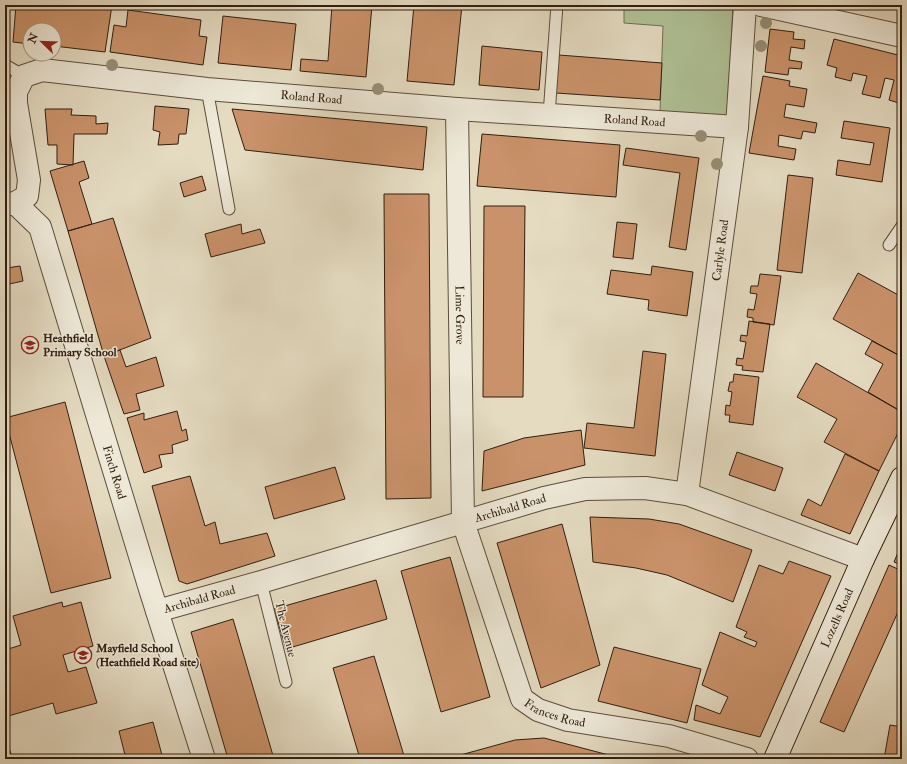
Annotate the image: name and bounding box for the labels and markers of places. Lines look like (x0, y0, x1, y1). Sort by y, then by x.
place label: Heathfield Primary School (43, 331, 117, 360)
school or university icon: Heathfield Primary School (20, 335, 40, 355)
place label: Mayfield School (Heathfield Road site) (95, 641, 199, 670)
school or university icon: Mayfield School (Heathfield Road site) (73, 645, 93, 665)

